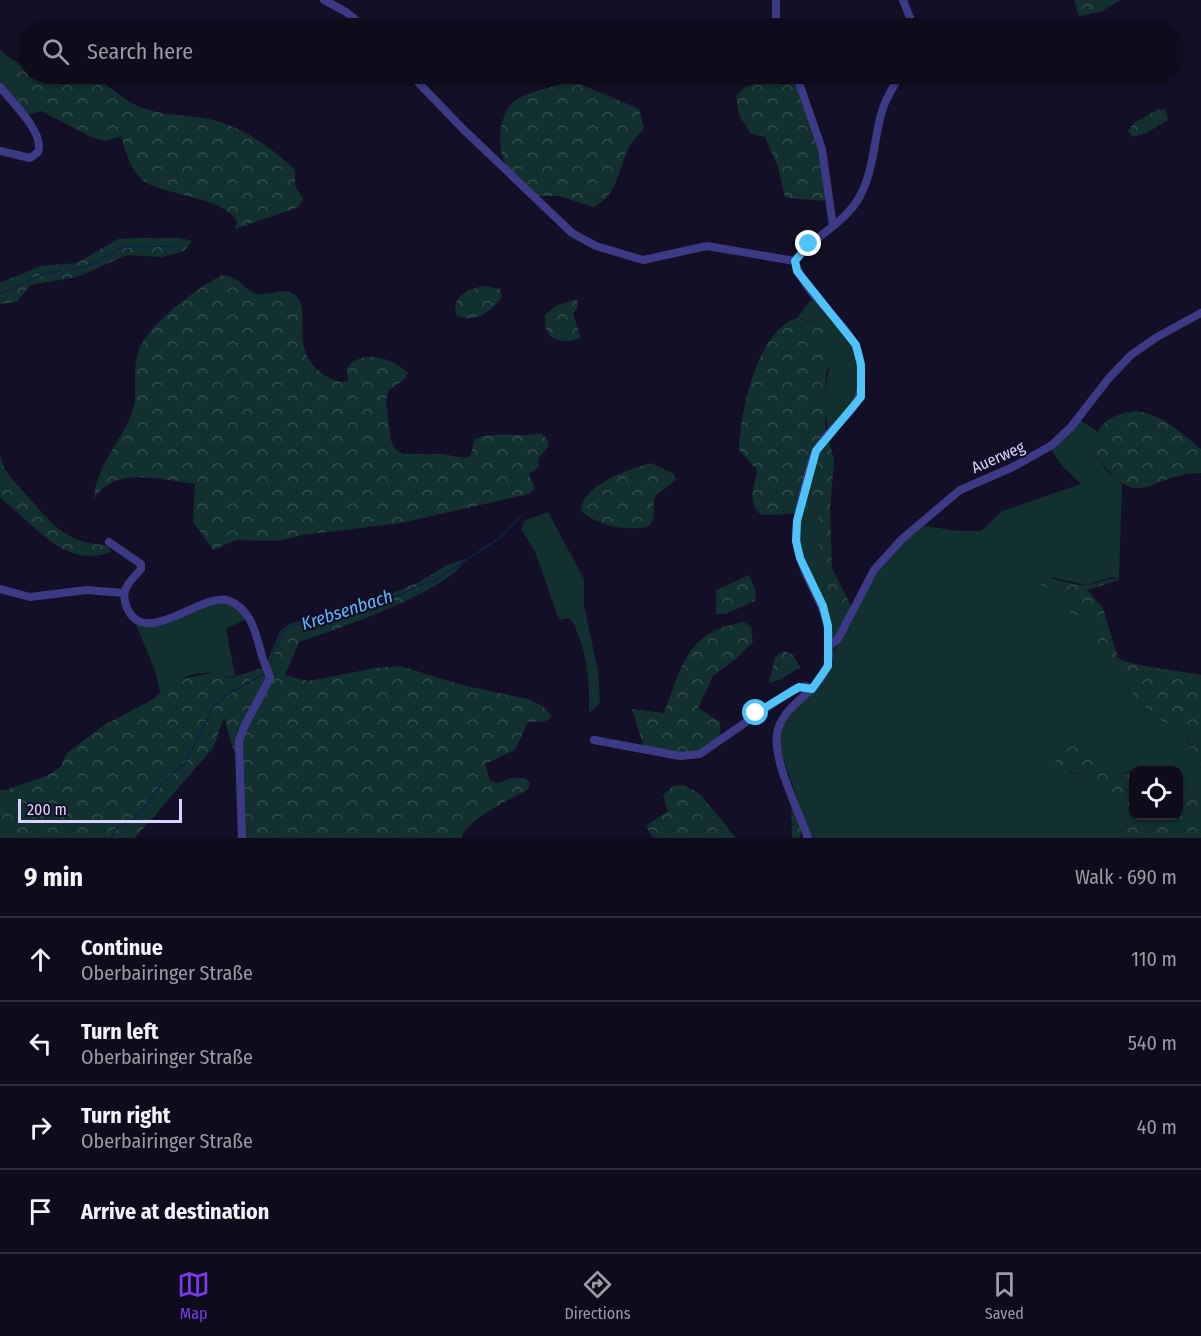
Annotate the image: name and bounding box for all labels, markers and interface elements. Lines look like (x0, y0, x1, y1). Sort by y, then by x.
search box (18, 18, 1183, 84)
icon: search (39, 35, 72, 68)
text: Search here (87, 38, 193, 65)
route end (795, 230, 821, 256)
street label: Auerweg (968, 437, 1028, 477)
water label: Krebsenbach (299, 585, 395, 635)
route start (742, 699, 768, 725)
map controls (1129, 766, 1183, 820)
button: locate (1129, 766, 1183, 820)
scale bar (18, 796, 182, 824)
text: 200 m (27, 800, 67, 819)
text: 9 min (24, 862, 83, 893)
text: Walk · 690 m (1075, 865, 1177, 889)
text: Continue (81, 934, 163, 961)
icon: ahead (24, 943, 57, 976)
text: 110 m (1131, 947, 1177, 971)
text: Oberbairinger Straße (81, 961, 253, 985)
text: Turn left (81, 1018, 159, 1045)
icon: left (24, 1027, 57, 1060)
text: 540 m (1128, 1031, 1177, 1055)
text: Oberbairinger Straße (81, 1045, 253, 1069)
text: Turn right (81, 1102, 170, 1129)
icon: right (24, 1111, 57, 1144)
text: 40 m (1137, 1115, 1177, 1139)
text: Oberbairinger Straße (81, 1129, 253, 1153)
icon: arrive (24, 1195, 57, 1228)
text: Arrive at destination (81, 1198, 269, 1225)
tab: Map (177, 1268, 210, 1323)
tab: Directions (564, 1268, 631, 1323)
tab: Saved (985, 1268, 1024, 1323)

